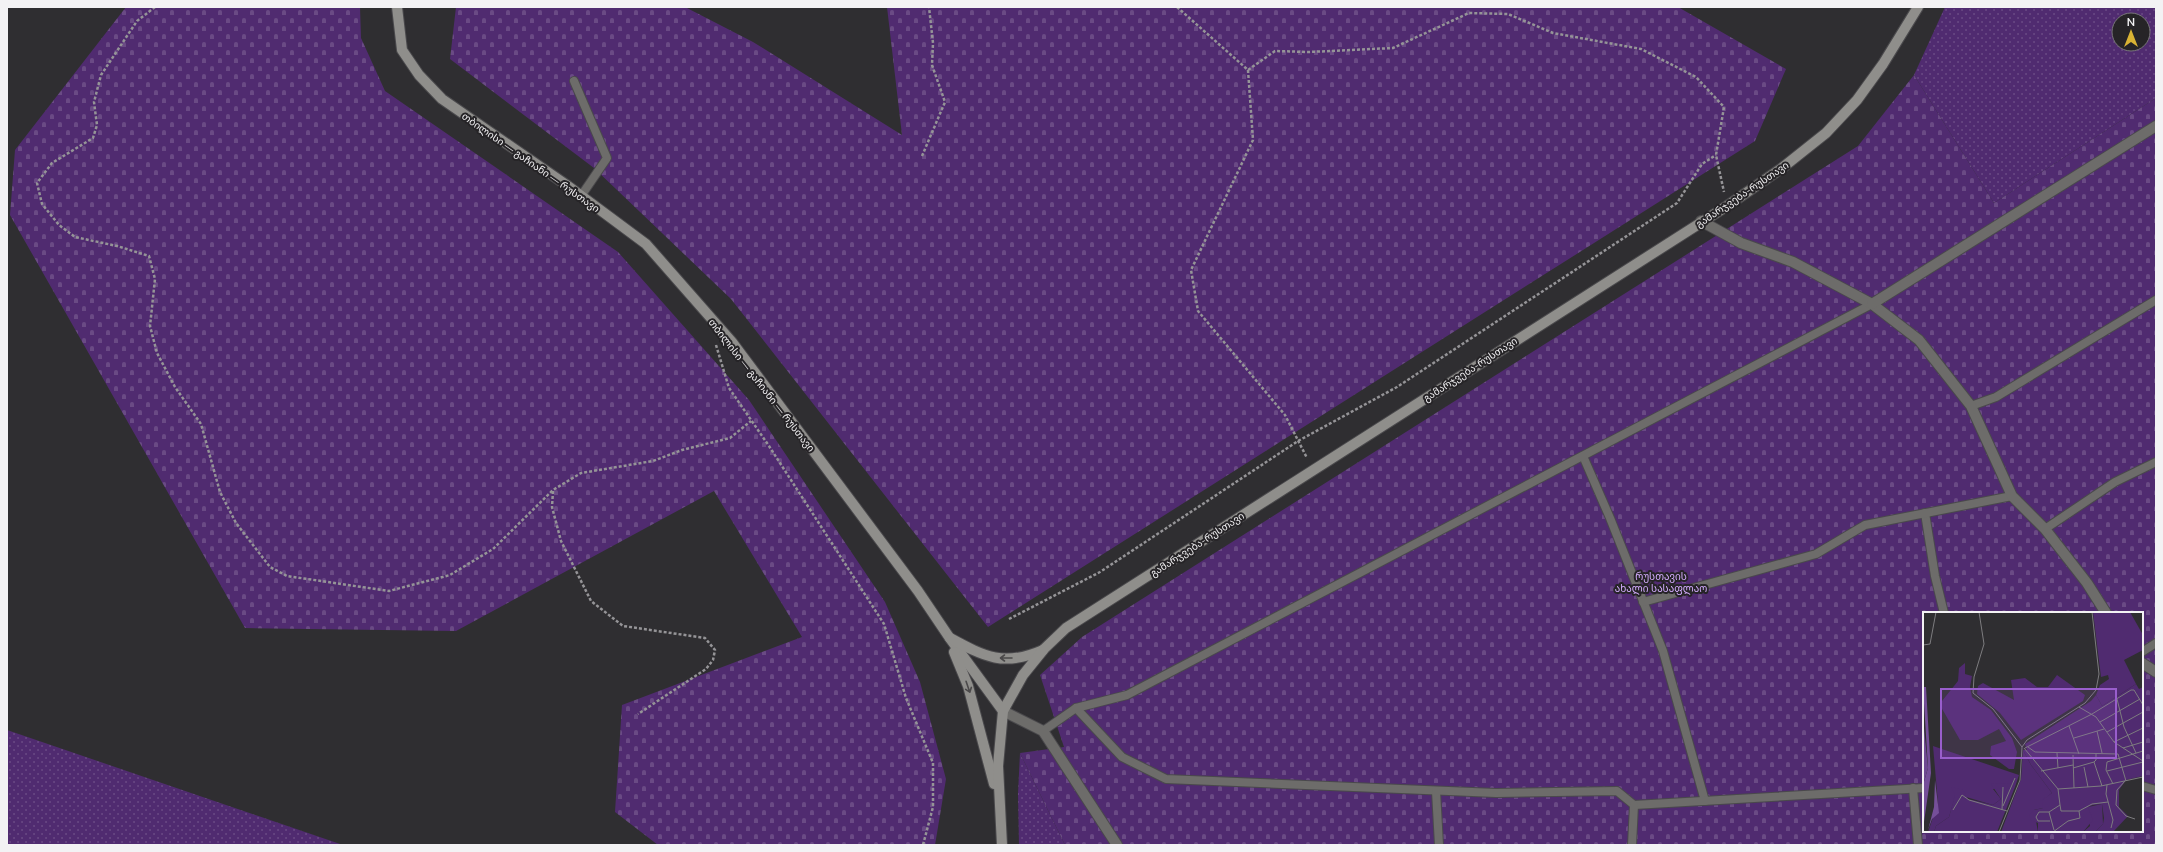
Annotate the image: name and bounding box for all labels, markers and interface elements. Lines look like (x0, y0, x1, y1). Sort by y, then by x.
north arrow (2111, 12, 2151, 52)
text: N (2127, 15, 2135, 29)
street label: თბილისი — გაჩიანი — რუსთავი (459, 110, 602, 215)
street label: გამარჯვება-რუსთავი (1693, 158, 1791, 230)
street label: თბილისი — გაჩიანი — რუსთავი (706, 316, 818, 455)
street label: გამარჯვება-რუსთავი (1421, 334, 1520, 405)
street label: გამარჯვება-რუსთავი (1148, 509, 1247, 580)
park label: რუსთავის ახალი სასაფლაო (1615, 570, 1707, 595)
inset map (1923, 612, 2143, 832)
one-way arrow (1000, 654, 1013, 662)
one-way arrow (964, 680, 972, 692)

